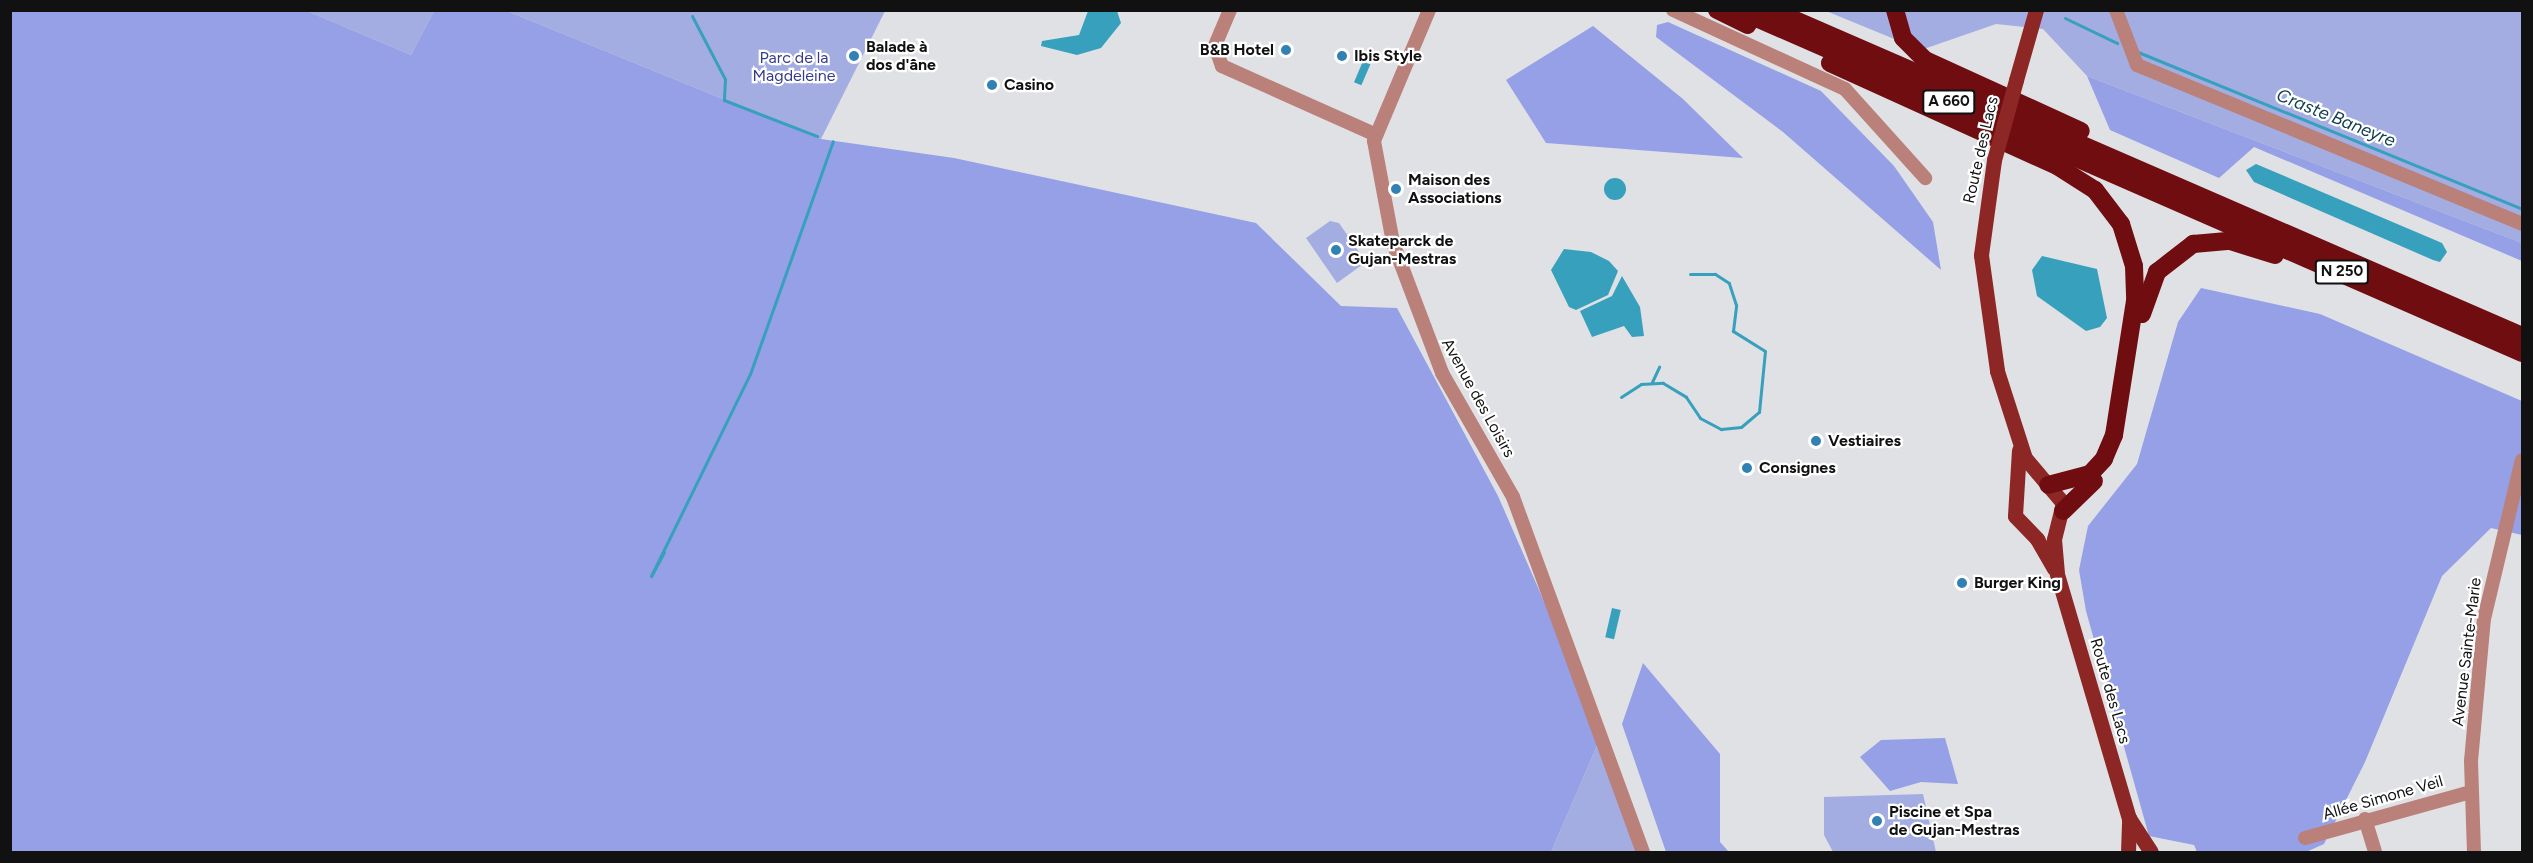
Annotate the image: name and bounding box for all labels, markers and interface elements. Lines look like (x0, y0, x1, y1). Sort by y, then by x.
place label: Balade à dos d'âne (866, 37, 936, 75)
place label: B&B Hotel (1200, 40, 1274, 60)
marker: B&B Hotel (1279, 43, 1293, 57)
place label: Ibis Style (1354, 46, 1422, 66)
park label: Parc de la Magdeleine (753, 48, 835, 86)
marker: Balade à dos d'âne (847, 49, 861, 63)
marker: Ibis Style (1335, 49, 1349, 63)
place label: Casino (1004, 75, 1054, 95)
marker: Casino (985, 78, 999, 92)
water label: Craste Baneyre (2273, 84, 2399, 152)
road number: A 660 (1922, 90, 1976, 114)
street label: Route des Lacs (1959, 95, 2003, 205)
place label: Maison des Associations (1408, 170, 1502, 208)
marker: Maison des Associations (1389, 182, 1403, 196)
place label: Skateparck de Gujan-Mestras (1348, 231, 1456, 269)
marker: Skateparck de Gujan-Mestras (1329, 243, 1343, 257)
road number: N 250 (2314, 260, 2370, 284)
street label: Avenue des Loisirs (1437, 335, 1519, 461)
place label: Vestiaires (1828, 431, 1901, 451)
marker: Vestiaires (1809, 434, 1823, 448)
place label: Consignes (1759, 458, 1836, 478)
marker: Consignes (1740, 461, 1754, 475)
place label: Burger King (1974, 573, 2061, 593)
marker: Burger King (1955, 576, 1969, 590)
street label: Avenue Sainte-Marie (2448, 577, 2486, 727)
street label: Route des Lacs (2086, 636, 2134, 746)
street label: Allée Simone Veil (2321, 772, 2445, 824)
place label: Piscine et Spa de Gujan-Mestras (1889, 802, 2019, 840)
marker: Piscine et Spa de Gujan-Mestras (1870, 814, 1884, 828)

